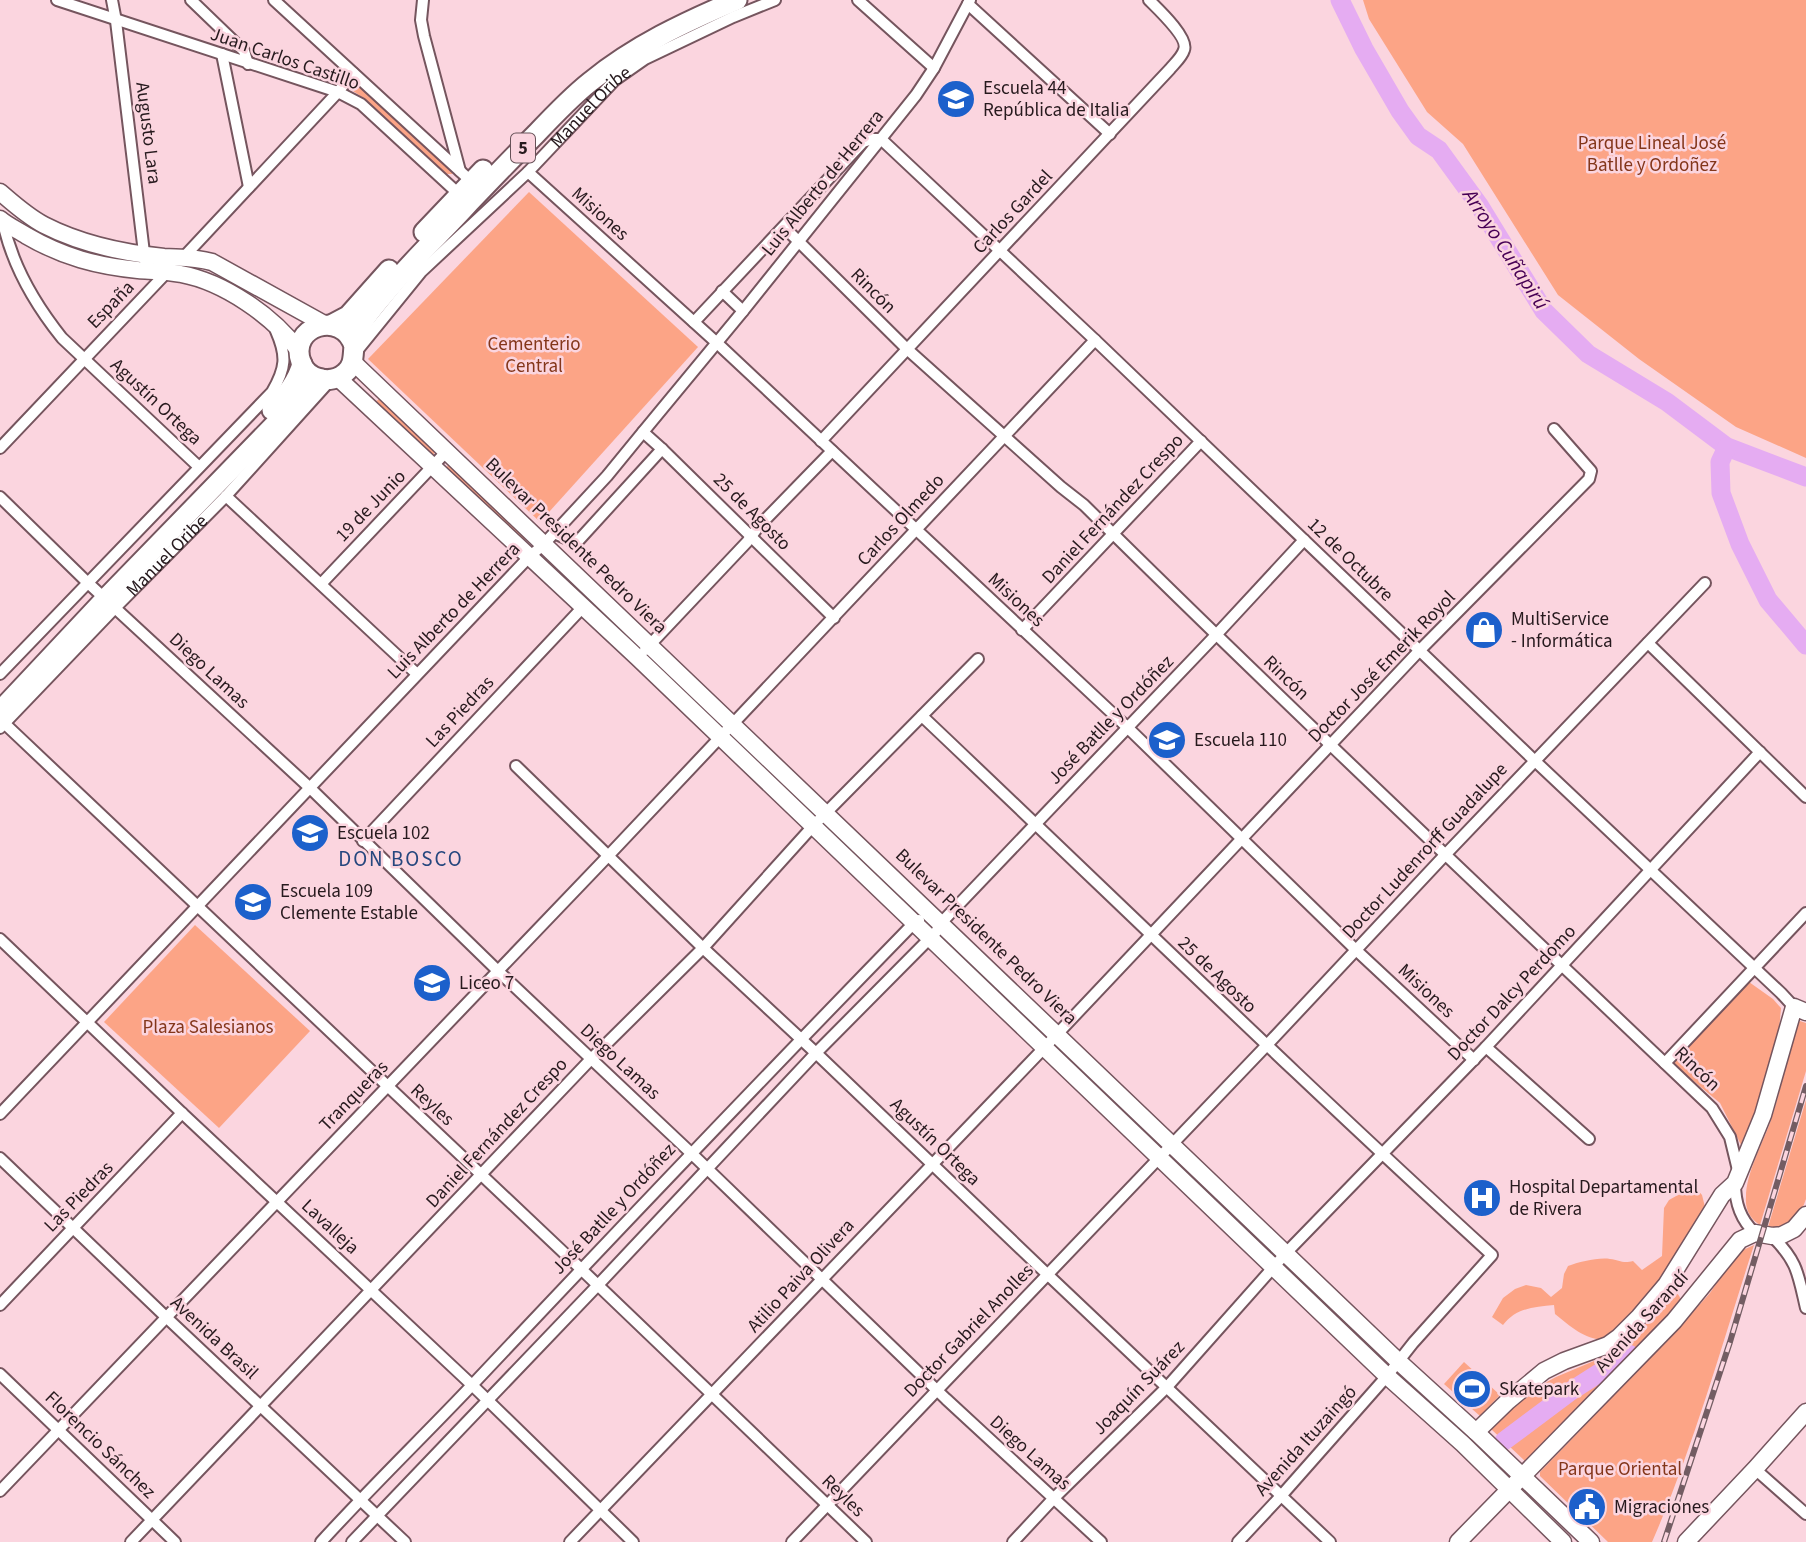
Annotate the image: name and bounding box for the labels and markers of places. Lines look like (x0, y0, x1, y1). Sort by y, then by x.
place label: Escuela 44 República de Italia (983, 75, 1129, 124)
school or university icon: Escuela 44 República de Italia (935, 78, 977, 120)
place label: MultiService - Informática (1511, 606, 1613, 655)
shop icon: MultiService - Informática (1463, 609, 1505, 651)
school or university icon: Escuela 110 (1146, 719, 1188, 761)
place label: Escuela 110 (1194, 727, 1287, 754)
school or university icon: Escuela 102 (289, 812, 331, 854)
place label: Escuela 102 (337, 820, 430, 847)
place label: Escuela 109 Clemente Estable (280, 878, 418, 927)
school or university icon: Escuela 109 Clemente Estable (232, 881, 274, 923)
school or university icon: Liceo 7 (411, 962, 453, 1004)
place label: Liceo 7 (459, 970, 514, 997)
place label: Hospital Departamental de Rivera (1509, 1174, 1698, 1223)
hospital icon: Hospital Departamental de Rivera (1461, 1177, 1503, 1219)
sports icon: Skatepark (1451, 1368, 1493, 1410)
place label: Skatepark (1499, 1376, 1580, 1403)
public building icon: Migraciones (1566, 1486, 1608, 1528)
place label: Migraciones (1614, 1494, 1709, 1521)

